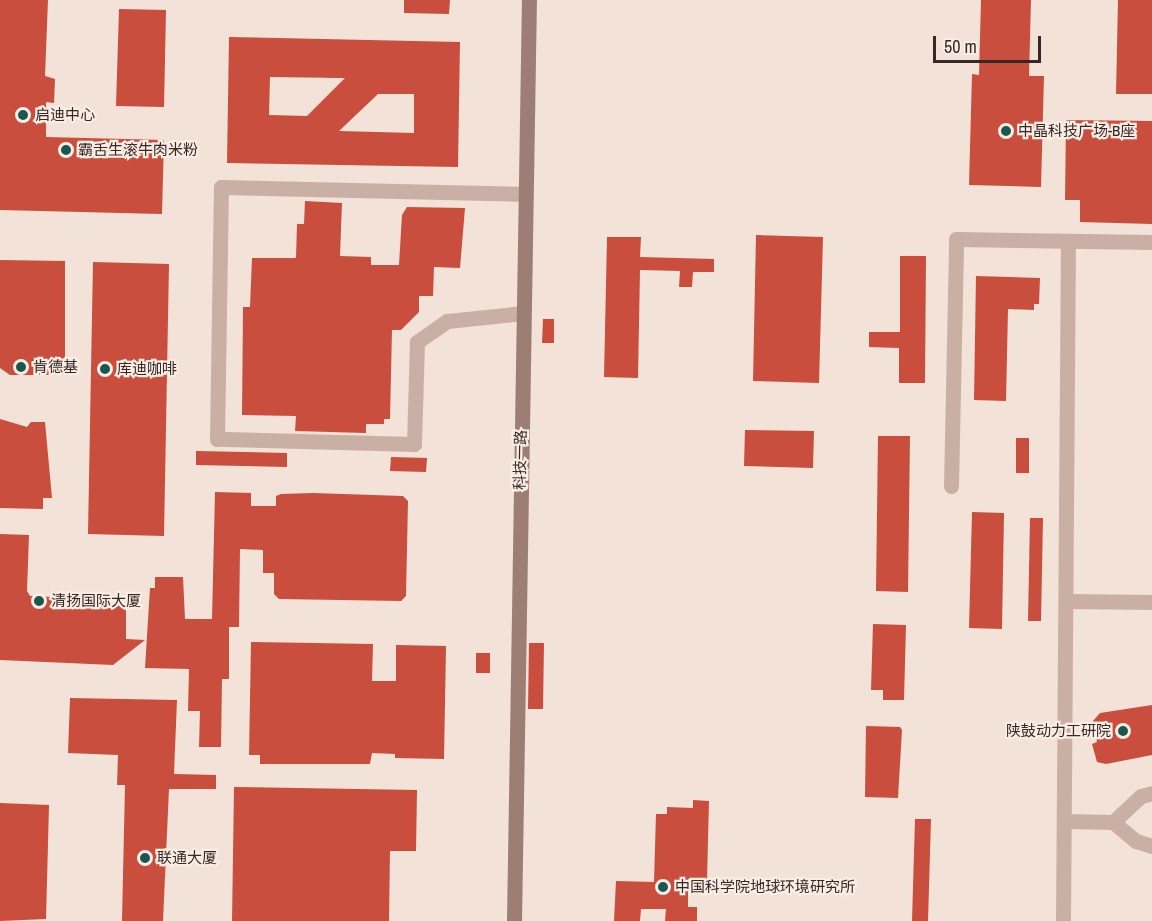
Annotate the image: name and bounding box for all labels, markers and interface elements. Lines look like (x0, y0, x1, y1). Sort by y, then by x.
scale bar (936, 24, 1044, 62)
text: 50 m (944, 34, 977, 59)
place label: 启迪中心 (35, 106, 95, 124)
marker: 启迪中心 (16, 108, 30, 122)
place label: 中晶科技广场-B座 (1018, 122, 1135, 140)
marker: 中晶科技广场-B座 (999, 124, 1013, 138)
place label: 霸舌生滚牛肉米粉 (78, 141, 198, 159)
marker: 霸舌生滚牛肉米粉 (59, 143, 73, 157)
place label: 肯德基 (33, 358, 78, 376)
marker: 肯德基 (14, 360, 28, 374)
place label: 库迪咖啡 (117, 360, 177, 378)
marker: 库迪咖啡 (98, 362, 112, 376)
street label: 科技一路 (510, 430, 530, 490)
place label: 清扬国际大厦 (51, 592, 141, 610)
marker: 清扬国际大厦 (32, 594, 46, 608)
place label: 陕鼓动力工研院 (1006, 722, 1111, 740)
marker: 陕鼓动力工研院 (1116, 724, 1130, 738)
place label: 联通大厦 (157, 849, 217, 867)
marker: 联通大厦 (138, 851, 152, 865)
place label: 中国科学院地球环境研究所 (675, 878, 855, 896)
marker: 中国科学院地球环境研究所 (656, 880, 670, 894)

